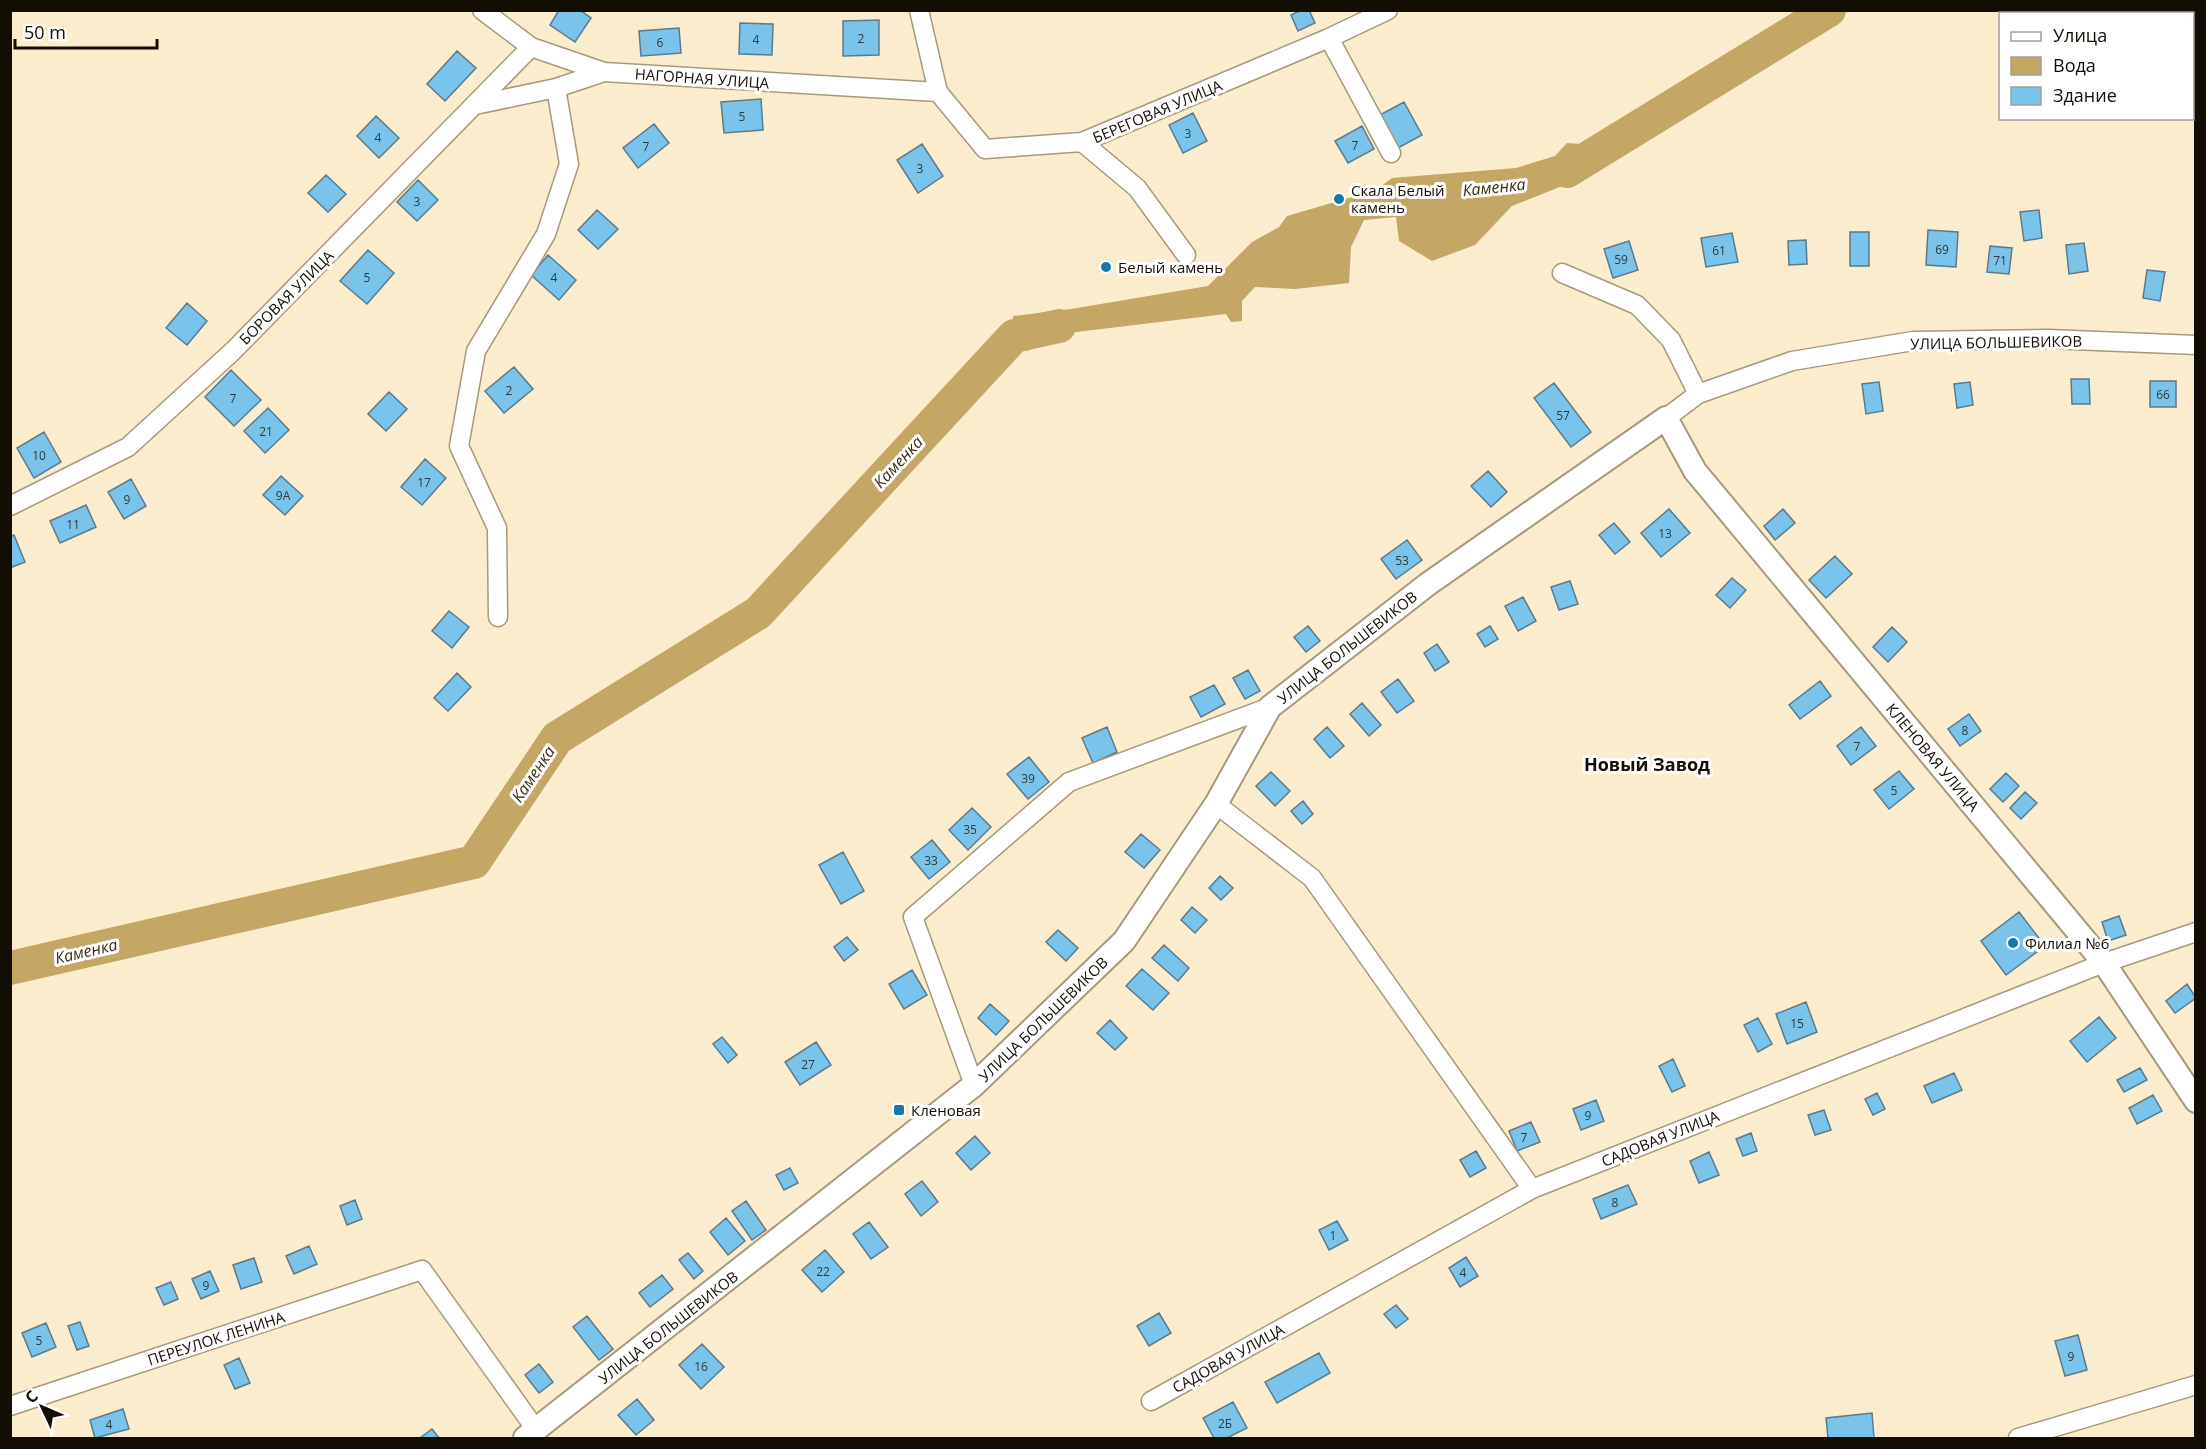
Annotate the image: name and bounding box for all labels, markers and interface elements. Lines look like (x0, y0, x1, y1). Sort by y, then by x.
scale bar (15, 12, 158, 50)
legend (1999, 12, 2194, 120)
text: 50 m (24, 20, 66, 44)
text: Улица (2053, 23, 2107, 47)
house number: 2 (858, 30, 865, 47)
house number: 4 (753, 31, 760, 48)
house number: 6 (657, 34, 664, 51)
text: Вода (2053, 53, 2096, 77)
street label: НАГОРНАЯ УЛИЦА (634, 63, 770, 93)
street label: БЕРЕГОВАЯ УЛИЦА (1089, 75, 1225, 147)
text: Здание (2053, 83, 2117, 107)
house number: 5 (739, 108, 746, 125)
house number: 3 (1185, 125, 1192, 142)
house number: 4 (375, 129, 382, 146)
house number: 7 (1352, 137, 1359, 154)
house number: 7 (643, 138, 650, 155)
house number: 3 (917, 160, 924, 177)
water label: Каменка (1461, 173, 1527, 201)
place label: Скала Белый камень (1351, 180, 1445, 217)
marker: Скала Белый камень (1332, 192, 1346, 206)
house number: 3 (414, 193, 421, 210)
house number: 69 (1935, 241, 1949, 258)
house number: 61 (1712, 242, 1726, 259)
street label: БОРОВАЯ УЛИЦА (234, 245, 338, 349)
house number: 59 (1614, 251, 1628, 268)
house number: 71 (1993, 252, 2007, 269)
place label: Белый камень (1118, 257, 1223, 277)
marker: Белый камень (1099, 260, 1113, 274)
house number: 5 (364, 269, 371, 286)
house number: 4 (551, 269, 558, 286)
street label: УЛИЦА БОЛЬШЕВИКОВ (1910, 331, 2082, 353)
house number: 2 (506, 382, 513, 399)
house number: 66 (2156, 386, 2170, 403)
house number: 7 (230, 390, 237, 407)
house number: 57 (1556, 407, 1570, 424)
house number: 21 (259, 423, 273, 440)
water label: Каменка (868, 431, 928, 493)
house number: 10 (32, 447, 46, 464)
house number: 17 (417, 474, 431, 491)
house number: 9А (276, 487, 291, 504)
house number: 9 (124, 491, 131, 508)
house number: 11 (66, 516, 80, 533)
house number: 13 (1658, 525, 1672, 542)
house number: 53 (1395, 552, 1409, 569)
street label: УЛИЦА БОЛЬШЕВИКОВ (1273, 586, 1421, 708)
street label: КЛЕНОВАЯ УЛИЦА (1882, 699, 1984, 816)
house number: 8 (1962, 722, 1969, 739)
house number: 7 (1854, 738, 1861, 755)
water label: Каменка (506, 742, 560, 806)
district label: Новый Завод (1584, 752, 1710, 776)
house number: 39 (1021, 770, 1035, 787)
house number: 5 (1891, 782, 1898, 799)
house number: 35 (963, 821, 977, 838)
house number: 33 (924, 852, 938, 869)
water label: Каменка (53, 933, 119, 969)
place label: Филиал №6 (2025, 933, 2109, 953)
marker: Филиал №6 (2006, 936, 2020, 950)
street label: УЛИЦА БОЛЬШЕВИКОВ (974, 952, 1112, 1086)
house number: 15 (1790, 1015, 1804, 1032)
house number: 27 (801, 1056, 815, 1073)
place label: Кленовая (911, 1100, 981, 1120)
marker: Кленовая (892, 1103, 906, 1117)
street label: САДОВАЯ УЛИЦА (1598, 1105, 1722, 1171)
house number: 9 (1585, 1107, 1592, 1124)
house number: 7 (1521, 1129, 1528, 1146)
house number: 8 (1612, 1194, 1619, 1211)
house number: 1 (1330, 1227, 1336, 1244)
house number: 22 (816, 1263, 830, 1280)
house number: 4 (1460, 1264, 1467, 1281)
street label: УЛИЦА БОЛЬШЕВИКОВ (594, 1266, 742, 1388)
house number: 9 (203, 1277, 210, 1294)
street label: ПЕРЕУЛОК ЛЕНИНА (145, 1306, 288, 1370)
street label: САДОВАЯ УЛИЦА (1168, 1319, 1288, 1397)
house number: 5 (36, 1332, 43, 1349)
house number: 9 (2068, 1348, 2075, 1365)
house number: 16 (694, 1358, 708, 1375)
north arrow (12, 1377, 72, 1437)
text: С (20, 1385, 43, 1408)
house number: 2Б (1218, 1415, 1232, 1432)
house number: 4 (106, 1416, 113, 1433)

